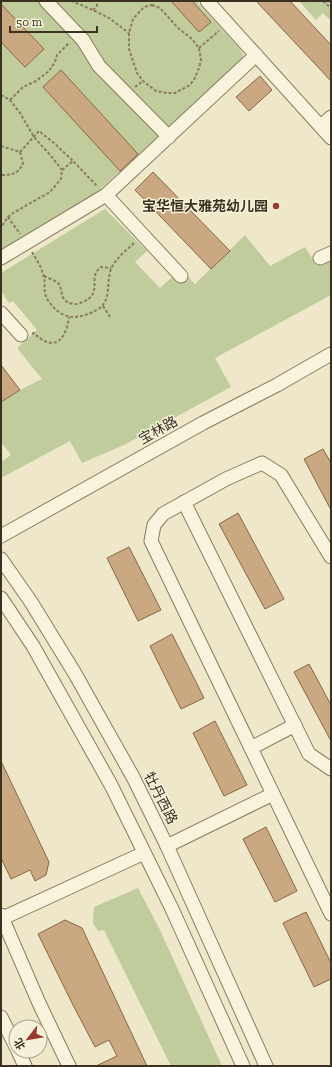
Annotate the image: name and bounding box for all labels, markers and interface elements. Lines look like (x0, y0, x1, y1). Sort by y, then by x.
scale bar (10, 8, 97, 34)
text: 50 m (16, 15, 43, 29)
place label: 宝华恒大雅苑幼儿园 (142, 198, 268, 215)
marker: 宝华恒大雅苑幼儿园 (271, 201, 281, 211)
street label: 宝林路 (136, 413, 181, 448)
street label: 牡丹西路 (140, 769, 181, 827)
north arrow (8, 1019, 48, 1059)
text: 北 (11, 1036, 28, 1052)

